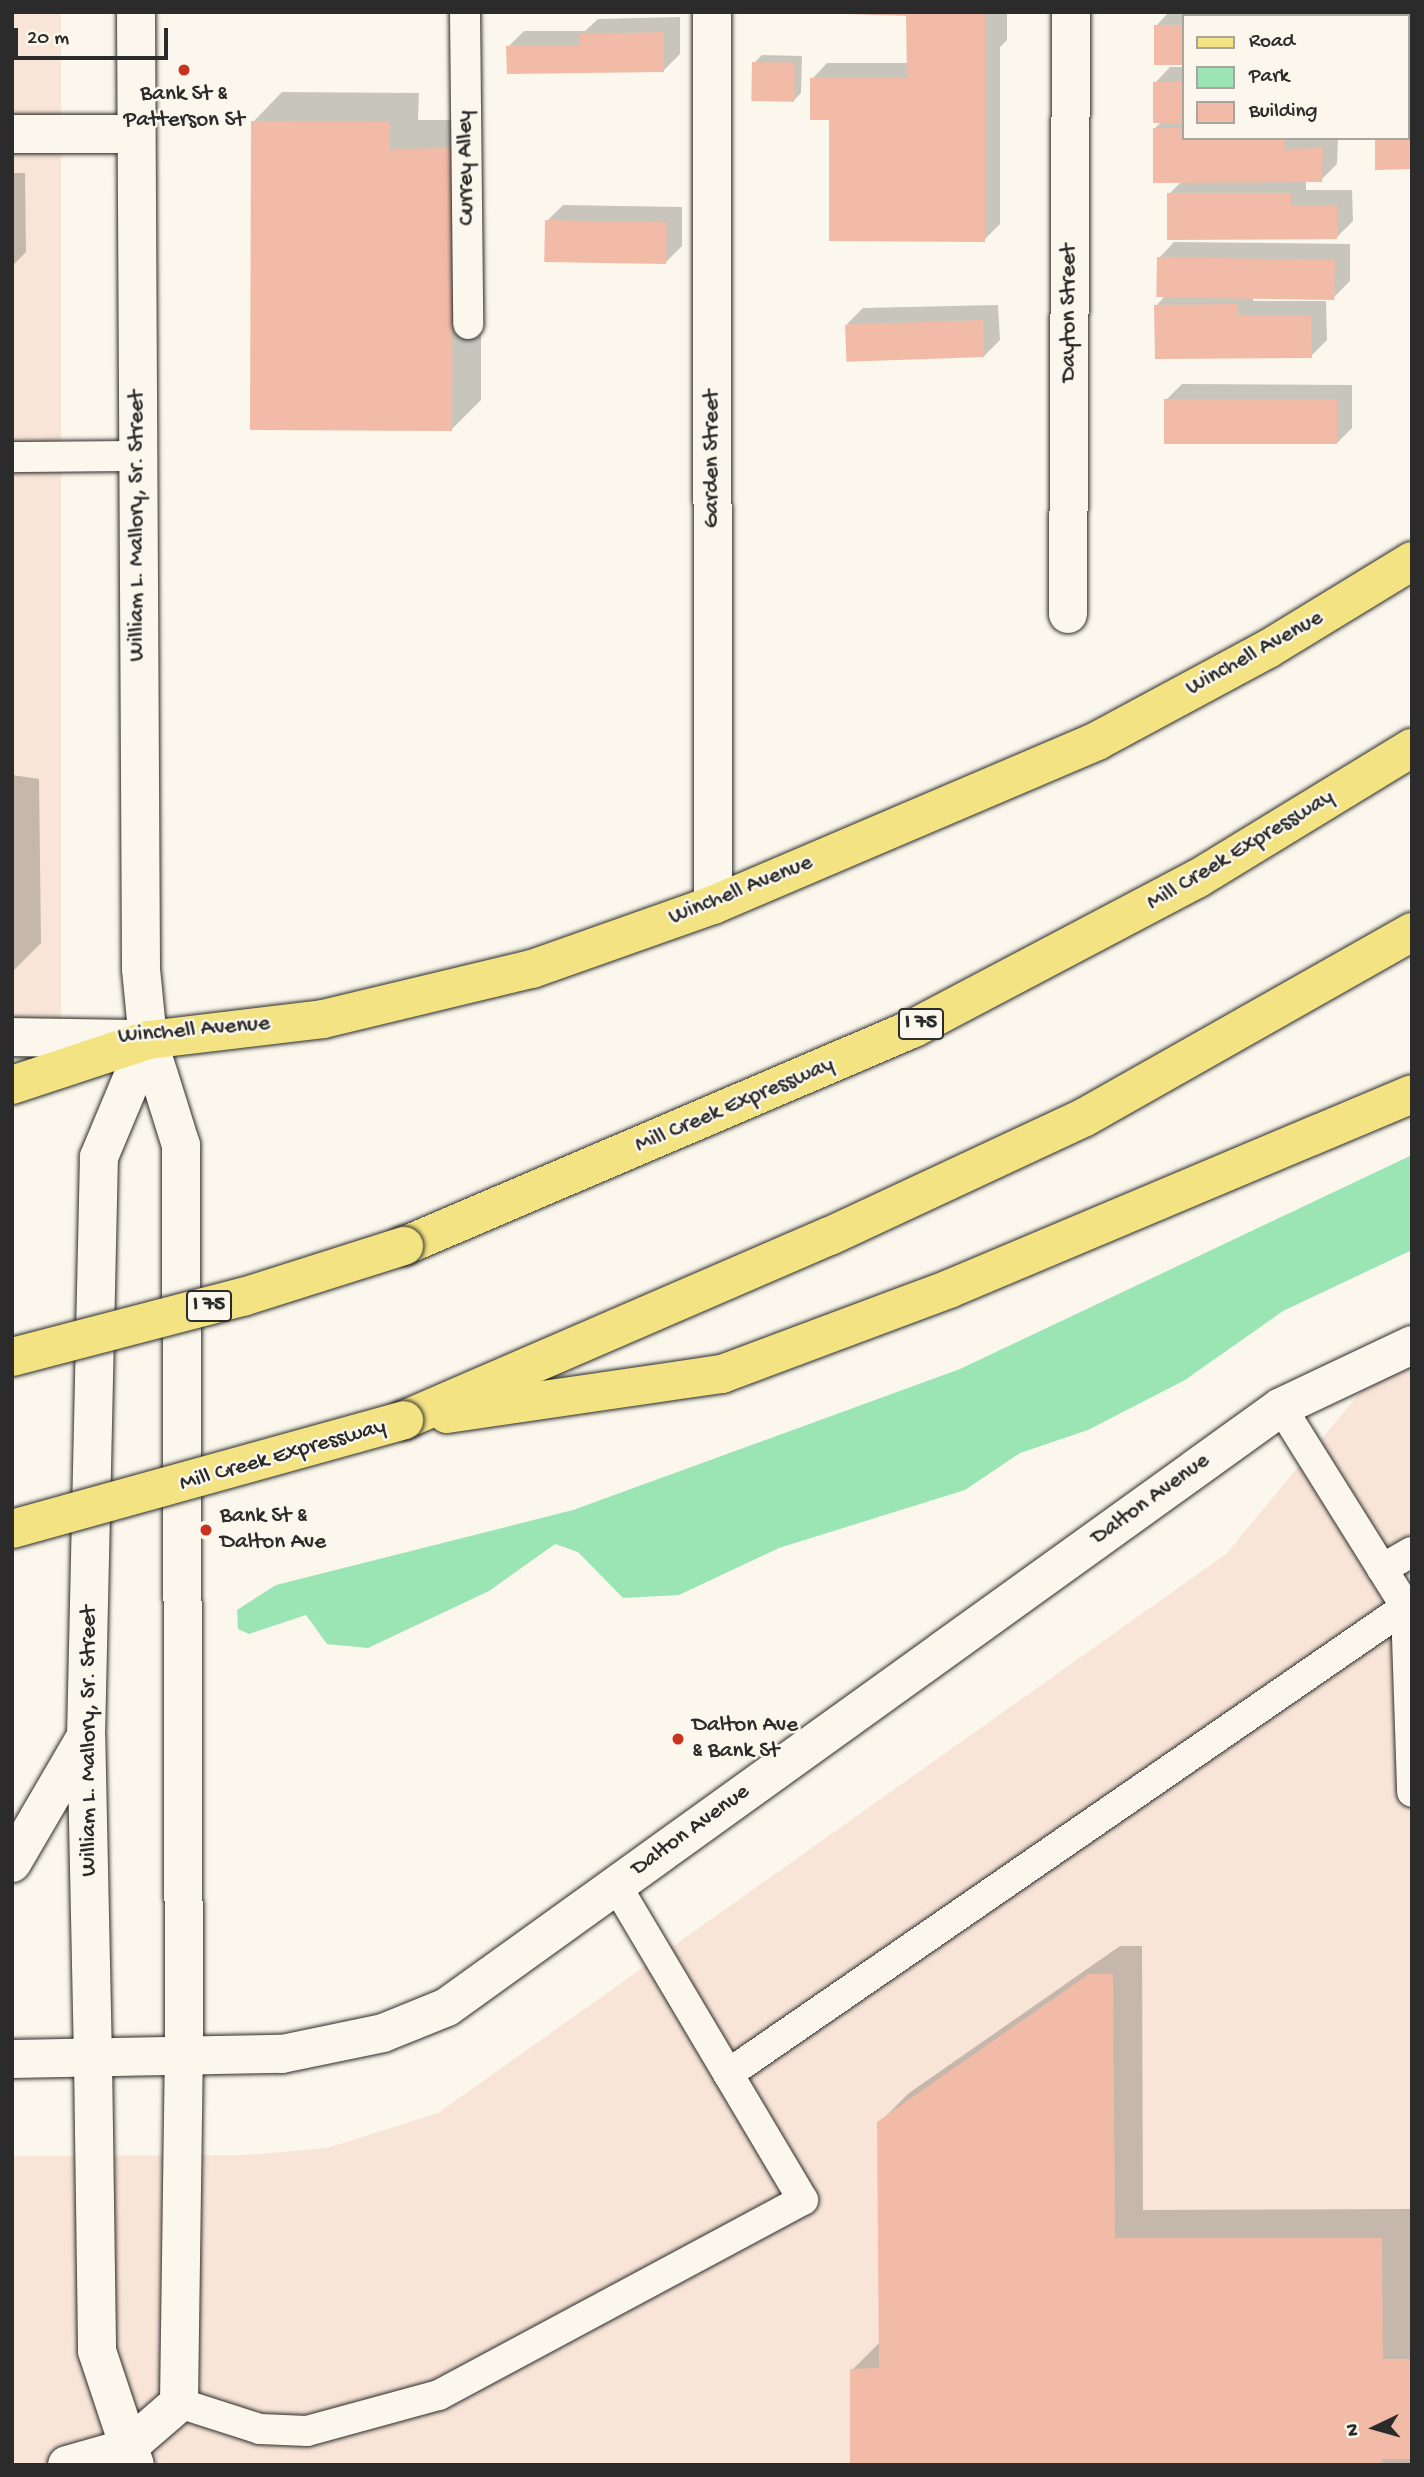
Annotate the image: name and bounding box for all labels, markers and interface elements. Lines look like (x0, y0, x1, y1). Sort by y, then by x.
scale bar (18, 14, 172, 58)
legend (1182, 14, 1410, 140)
text: 20 m (27, 27, 69, 52)
text: Road (1249, 30, 1295, 55)
marker: Bank St & Patterson St (176, 62, 192, 78)
text: Park (1249, 65, 1289, 90)
place label: Bank St & Patterson St (123, 81, 245, 135)
text: Building (1249, 100, 1318, 125)
street label: Currey Alley (452, 110, 482, 226)
street label: Dayton Street (1056, 244, 1084, 382)
street label: William L. Mallory, Sr. Street (124, 390, 152, 662)
street label: Garden Street (699, 390, 727, 528)
street label: Winchell Avenue (1182, 605, 1328, 703)
street label: Mill Creek Expressway (1143, 784, 1339, 918)
street label: Winchell Avenue (665, 850, 817, 932)
road number: I 75 (897, 1006, 946, 1042)
street label: Winchell Avenue (117, 1011, 271, 1051)
street label: Mill Creek Expressway (631, 1052, 839, 1160)
road number: I 75 (184, 1288, 234, 1324)
street label: Mill Creek Expressway (177, 1413, 389, 1499)
street label: Dalton Avenue (1086, 1448, 1216, 1552)
place label: Bank St & Dalton Ave (220, 1503, 326, 1557)
marker: Bank St & Dalton Ave (198, 1522, 214, 1538)
street label: William L. Mallory, Sr. Street (76, 1605, 104, 1877)
place label: Dalton Ave & Bank St (692, 1712, 798, 1766)
marker: Dalton Ave & Bank St (670, 1731, 686, 1747)
street label: Dalton Avenue (626, 1779, 756, 1883)
north arrow (1340, 2393, 1410, 2463)
text: N (1342, 2423, 1366, 2437)

